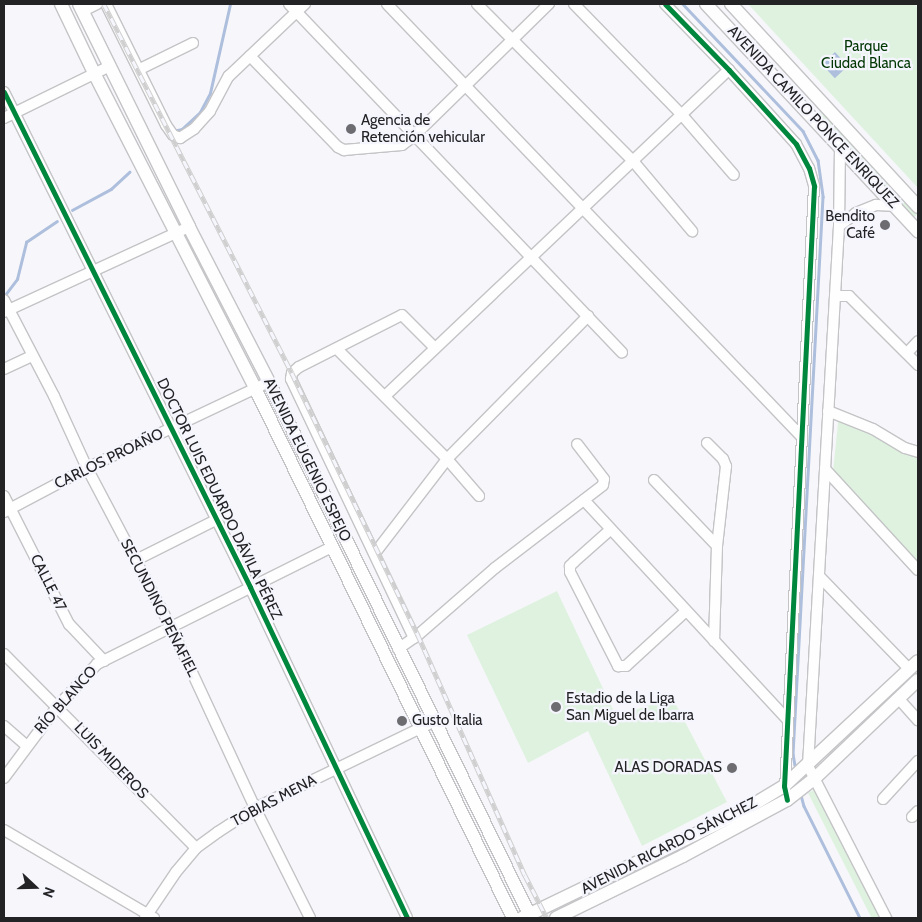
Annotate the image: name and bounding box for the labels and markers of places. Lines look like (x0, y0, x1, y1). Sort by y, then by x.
place label: Agencia de Retención vehicular (361, 111, 485, 146)
marker: Agencia de Retención vehicular (345, 123, 357, 135)
place label: Bendito Café (825, 207, 875, 242)
marker: Bendito Café (879, 219, 891, 231)
place label: Estadio de la Liga San Miguel de Ibarra (566, 689, 694, 724)
marker: Estadio de la Liga San Miguel de Ibarra (550, 701, 562, 713)
place label: Gusto Italia (412, 712, 483, 730)
marker: Gusto Italia (396, 715, 408, 727)
place label: ALAS DORADAS (614, 759, 722, 777)
marker: ALAS DORADAS (726, 762, 738, 774)

